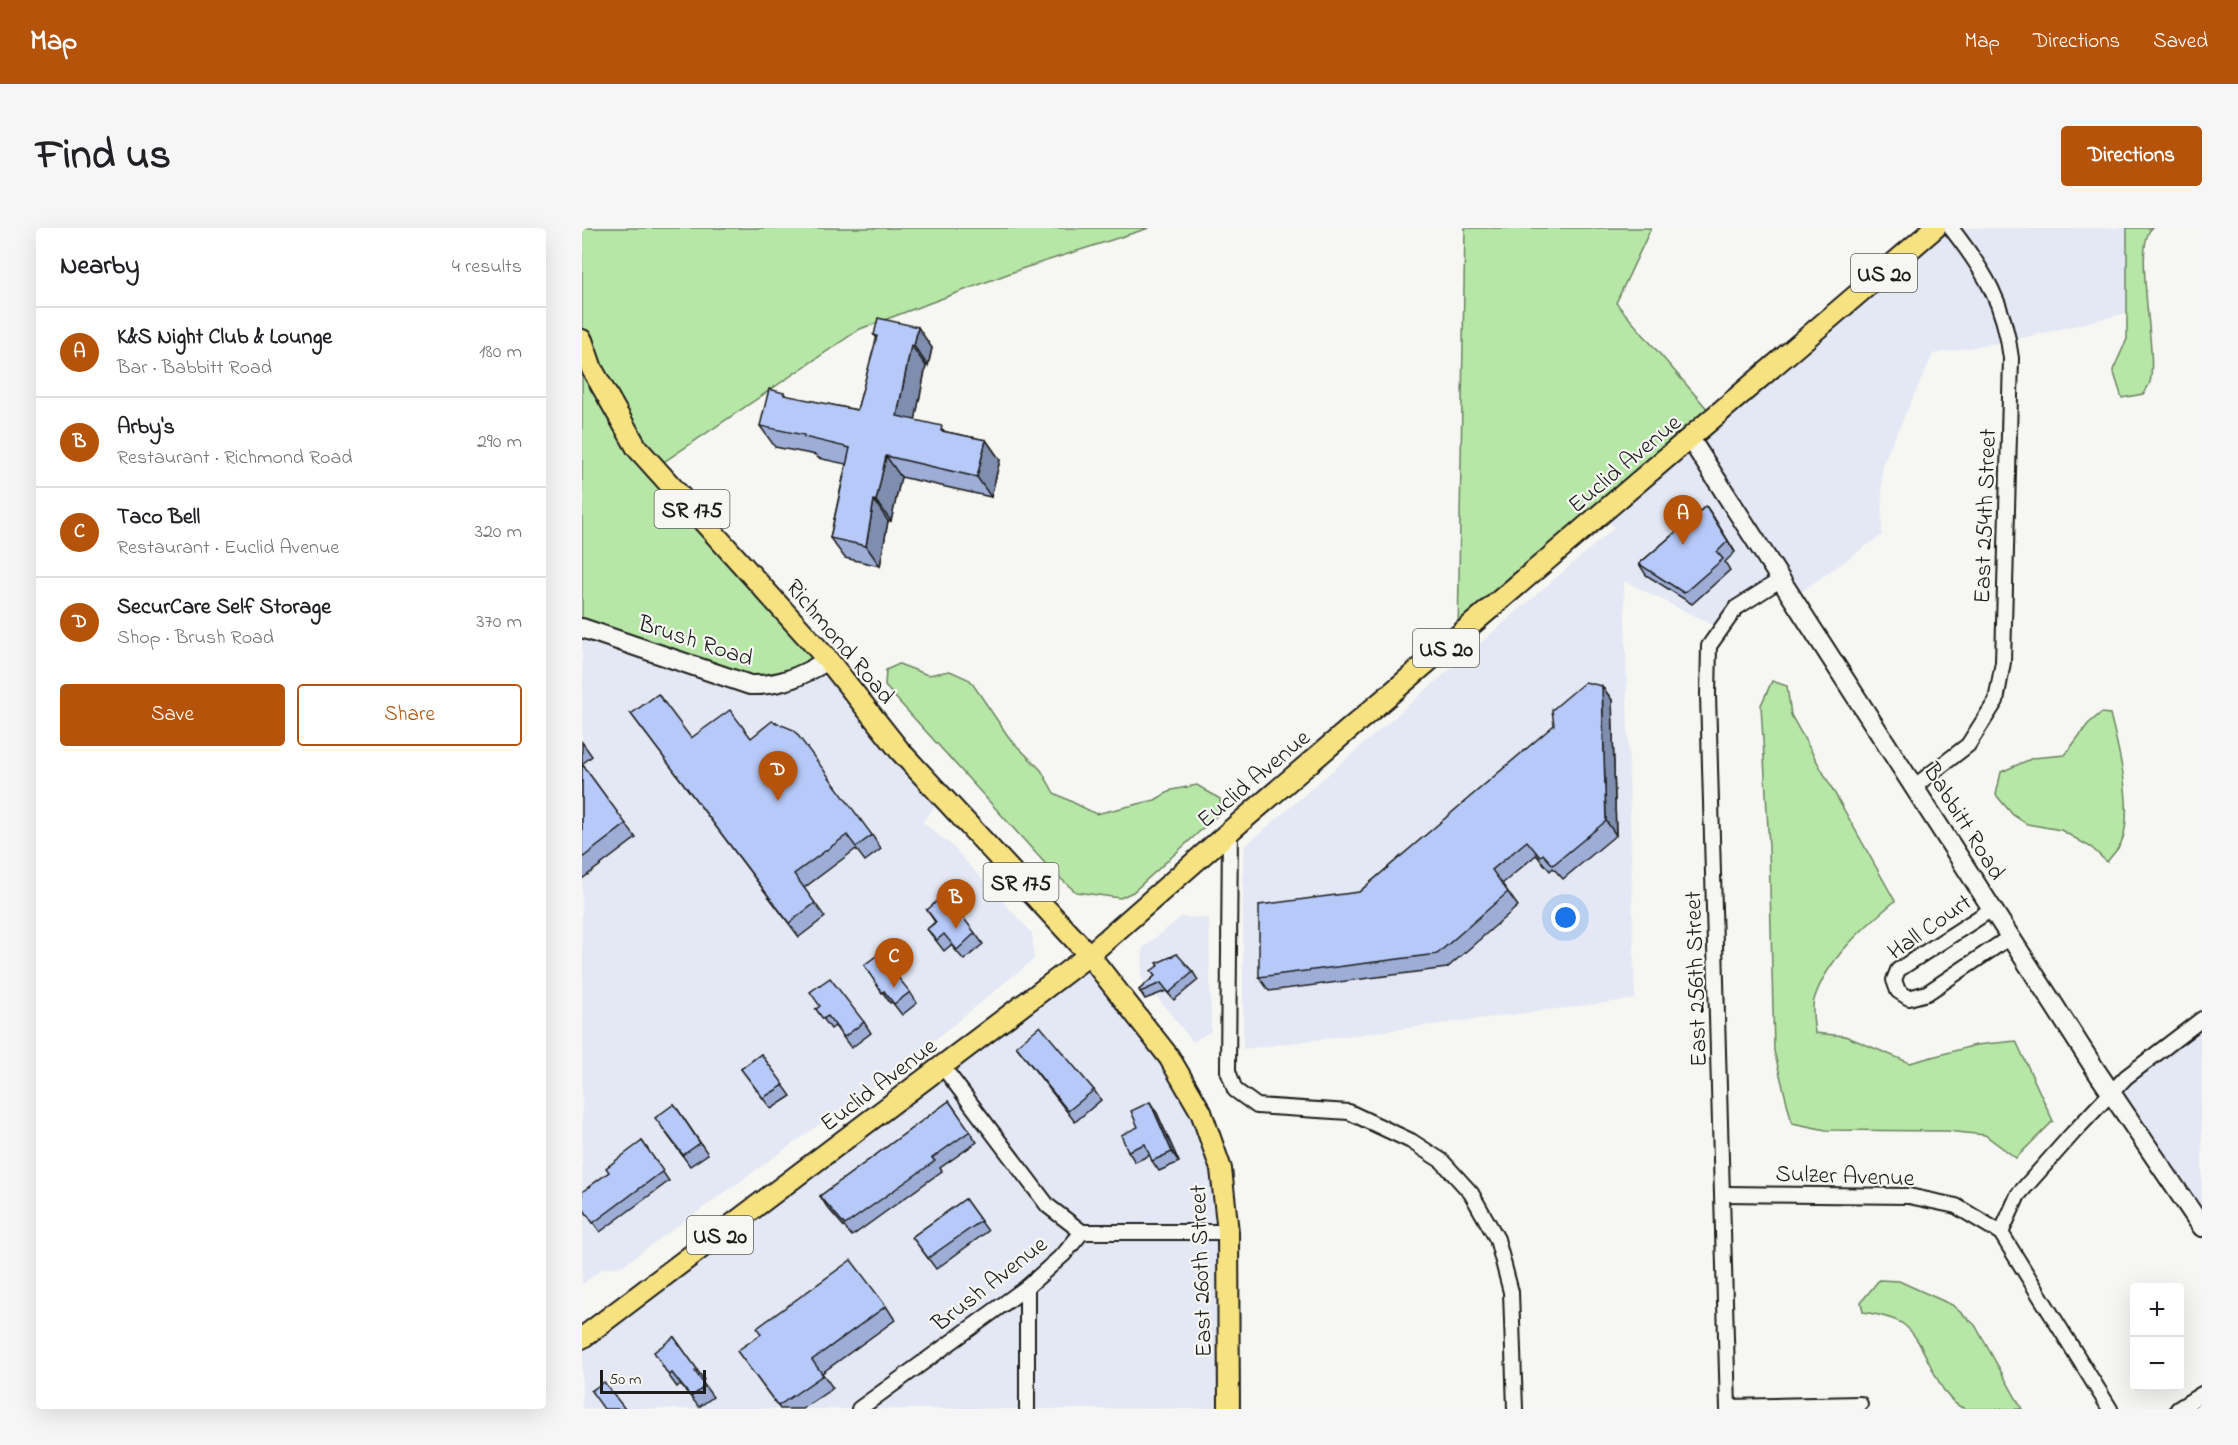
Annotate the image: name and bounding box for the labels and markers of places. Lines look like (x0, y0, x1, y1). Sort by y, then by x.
pin: A (1664, 496, 1702, 545)
pin: D (758, 752, 798, 801)
pin: B (936, 880, 976, 929)
pin: C (874, 938, 914, 988)

